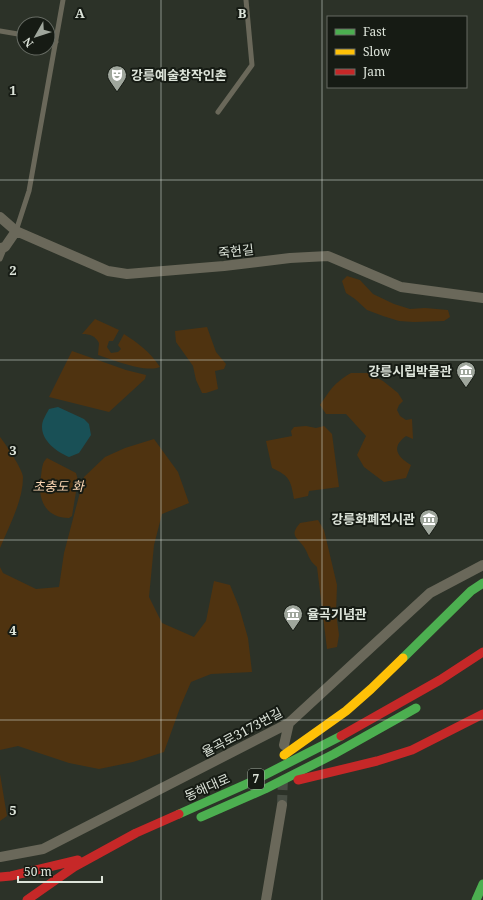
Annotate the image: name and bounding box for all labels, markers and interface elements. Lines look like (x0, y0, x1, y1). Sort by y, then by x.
text: A (75, 4, 85, 22)
text: B (238, 4, 247, 22)
north arrow (16, 16, 56, 56)
legend (327, 16, 467, 88)
text: Fast (363, 23, 386, 40)
text: N (19, 34, 36, 51)
text: Slow (363, 43, 391, 60)
text: Jam (362, 63, 385, 80)
theatre icon: 강릉예술창작인촌 (106, 64, 128, 92)
place label: 강릉예술창작인촌 (131, 66, 227, 84)
text: 1 (9, 81, 17, 99)
street label: 죽헌길 (217, 240, 255, 262)
text: 2 (9, 261, 17, 279)
museum icon: 강릉시립박물관 (455, 360, 477, 388)
place label: 강릉시립박물관 (368, 362, 452, 380)
text: 3 (9, 441, 17, 459)
park label: 초충도 화 (32, 477, 85, 495)
museum icon: 강릉화폐전시관 (418, 508, 440, 536)
place label: 강릉화폐전시관 (331, 510, 415, 528)
museum icon: 율곡기념관 (282, 603, 304, 631)
place label: 율곡기념관 (307, 605, 367, 623)
text: 4 (9, 621, 17, 639)
street label: 율곡로3173번길 (199, 703, 285, 761)
street label: 동해대로 (181, 769, 233, 805)
road number: 7 (248, 769, 264, 789)
text: 5 (9, 801, 17, 819)
scale bar (18, 858, 102, 884)
text: 50 m (24, 863, 52, 880)

